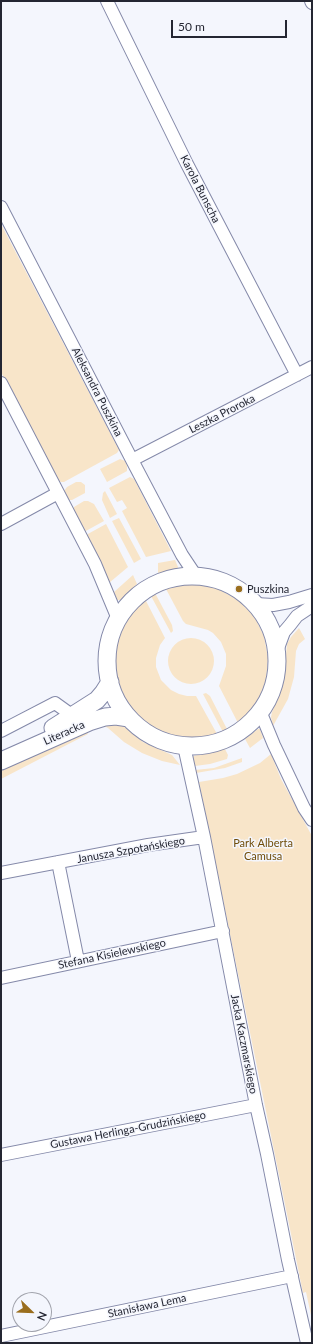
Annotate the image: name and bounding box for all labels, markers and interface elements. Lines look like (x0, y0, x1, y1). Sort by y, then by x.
scale bar (173, 12, 289, 38)
text: 50 m (178, 19, 205, 34)
street label: Karola Bunscha (177, 153, 223, 225)
street label: Aleksandra Puszkina (69, 345, 125, 439)
street label: Leszka Proroka (187, 392, 257, 436)
place label: Puszkina (247, 582, 289, 596)
marker: Puszkina (234, 584, 244, 594)
street label: Literacka (41, 718, 87, 748)
street label: Janusza Szpotańskiego (76, 834, 186, 866)
park label: Park Alberta Camusa (233, 836, 293, 862)
street label: Stefana Kisielewskiego (57, 936, 167, 972)
street label: Jacka Kaczmarskiego (228, 993, 260, 1095)
street label: Gustawa Herlinga-Grudzińskiego (49, 1108, 207, 1152)
street label: Stanisława Lema (107, 1291, 187, 1321)
north arrow (12, 1292, 52, 1332)
text: N (35, 1310, 50, 1323)

